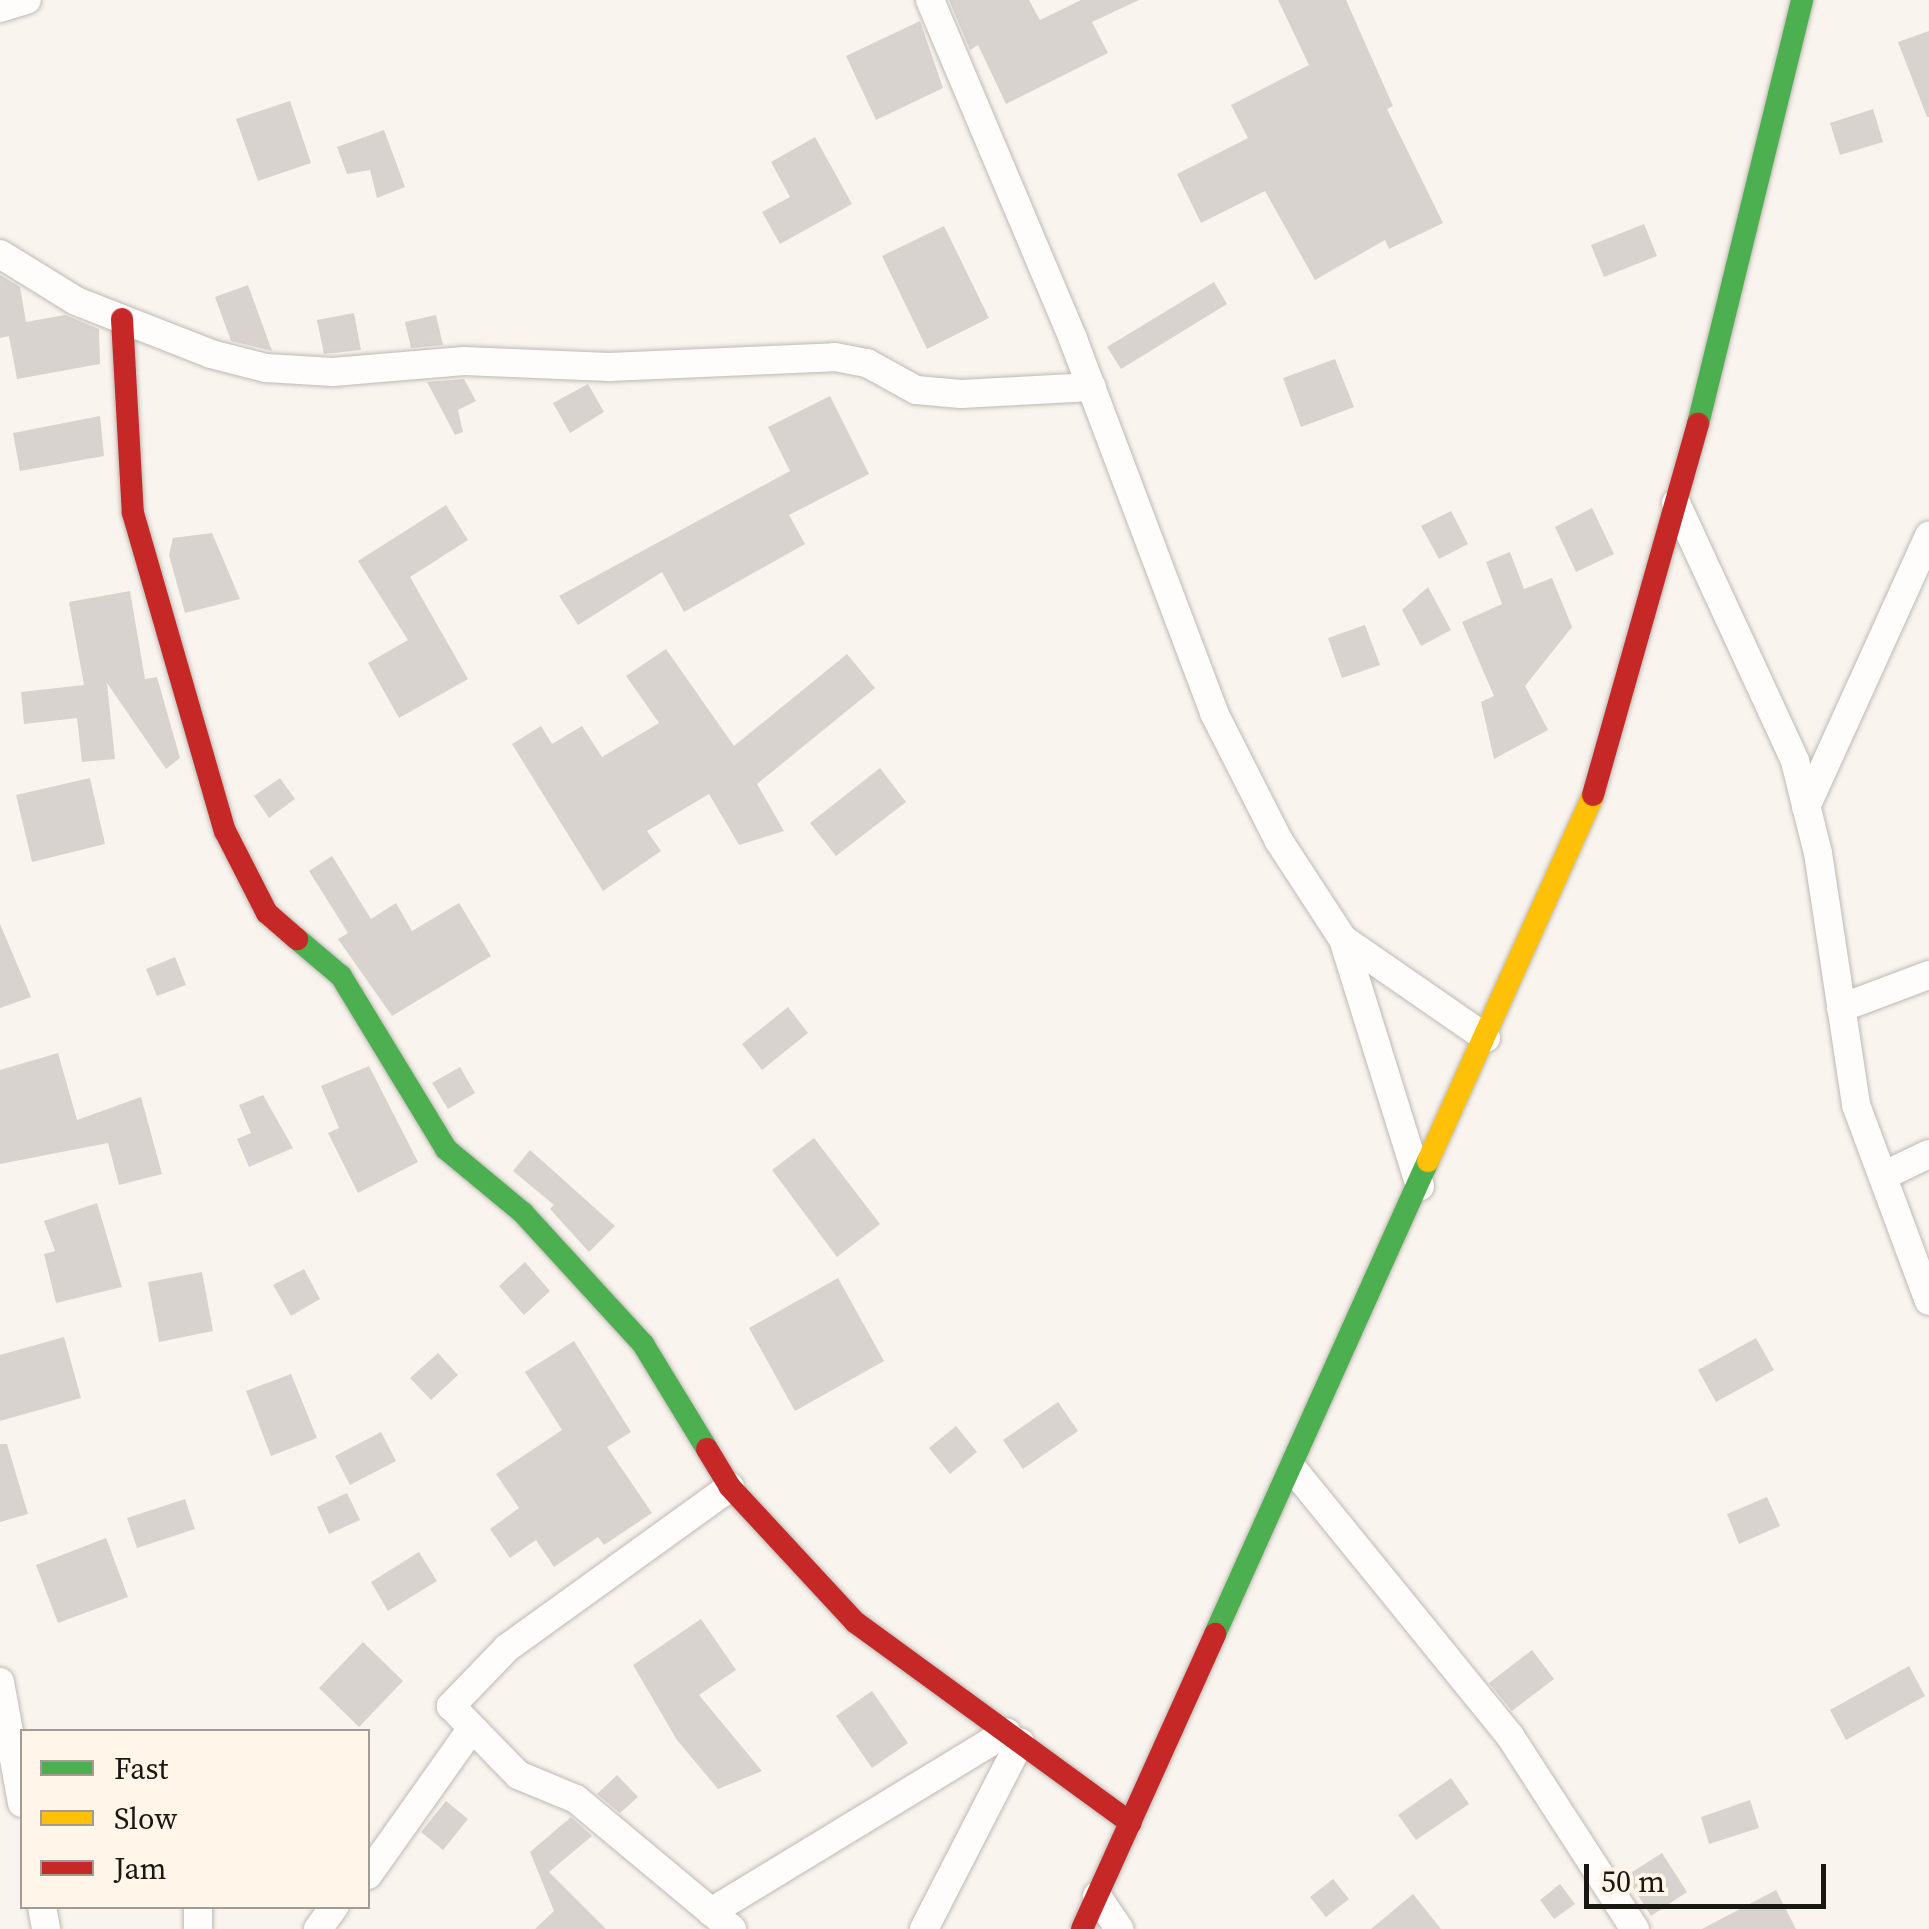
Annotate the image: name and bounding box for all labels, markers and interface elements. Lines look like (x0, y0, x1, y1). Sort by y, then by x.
legend (20, 1729, 370, 1909)
text: Fast (114, 1748, 168, 1789)
text: Slow (114, 1798, 177, 1839)
scale bar (1589, 1844, 1832, 1906)
text: Jam (114, 1848, 167, 1889)
text: 50 m (1601, 1861, 1665, 1902)

